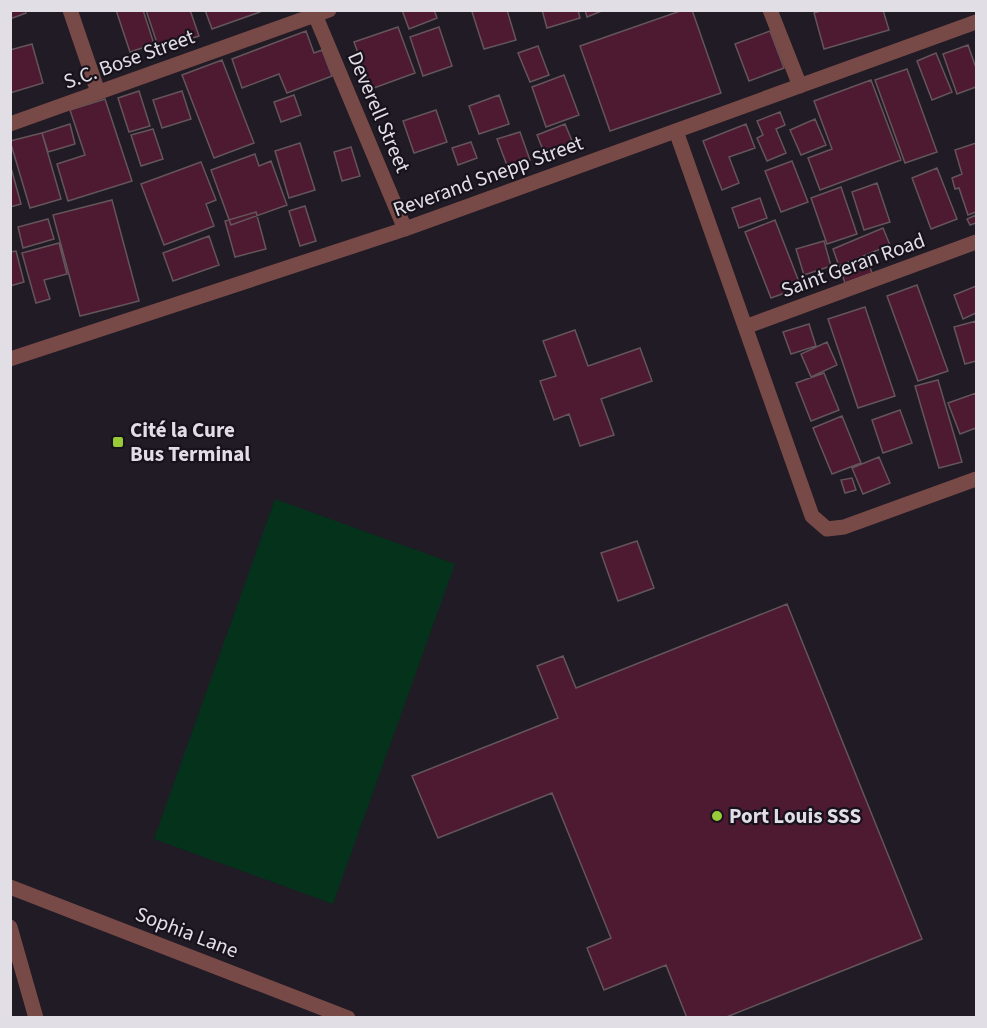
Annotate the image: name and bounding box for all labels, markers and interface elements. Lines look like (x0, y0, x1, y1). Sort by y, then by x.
street label: S.C. Bose Street (59, 21, 199, 97)
street label: Deverell Street (340, 47, 418, 177)
street label: Reverand Snepp Street (389, 128, 587, 224)
street label: Saint Geran Road (777, 225, 929, 305)
place label: Cité la Cure Bus Terminal (130, 415, 250, 469)
marker: Cité la Cure Bus Terminal (111, 435, 125, 449)
place label: Port Louis SSS (729, 801, 861, 831)
marker: Port Louis SSS (710, 809, 724, 823)
street label: Sophia Lane (131, 899, 243, 965)

